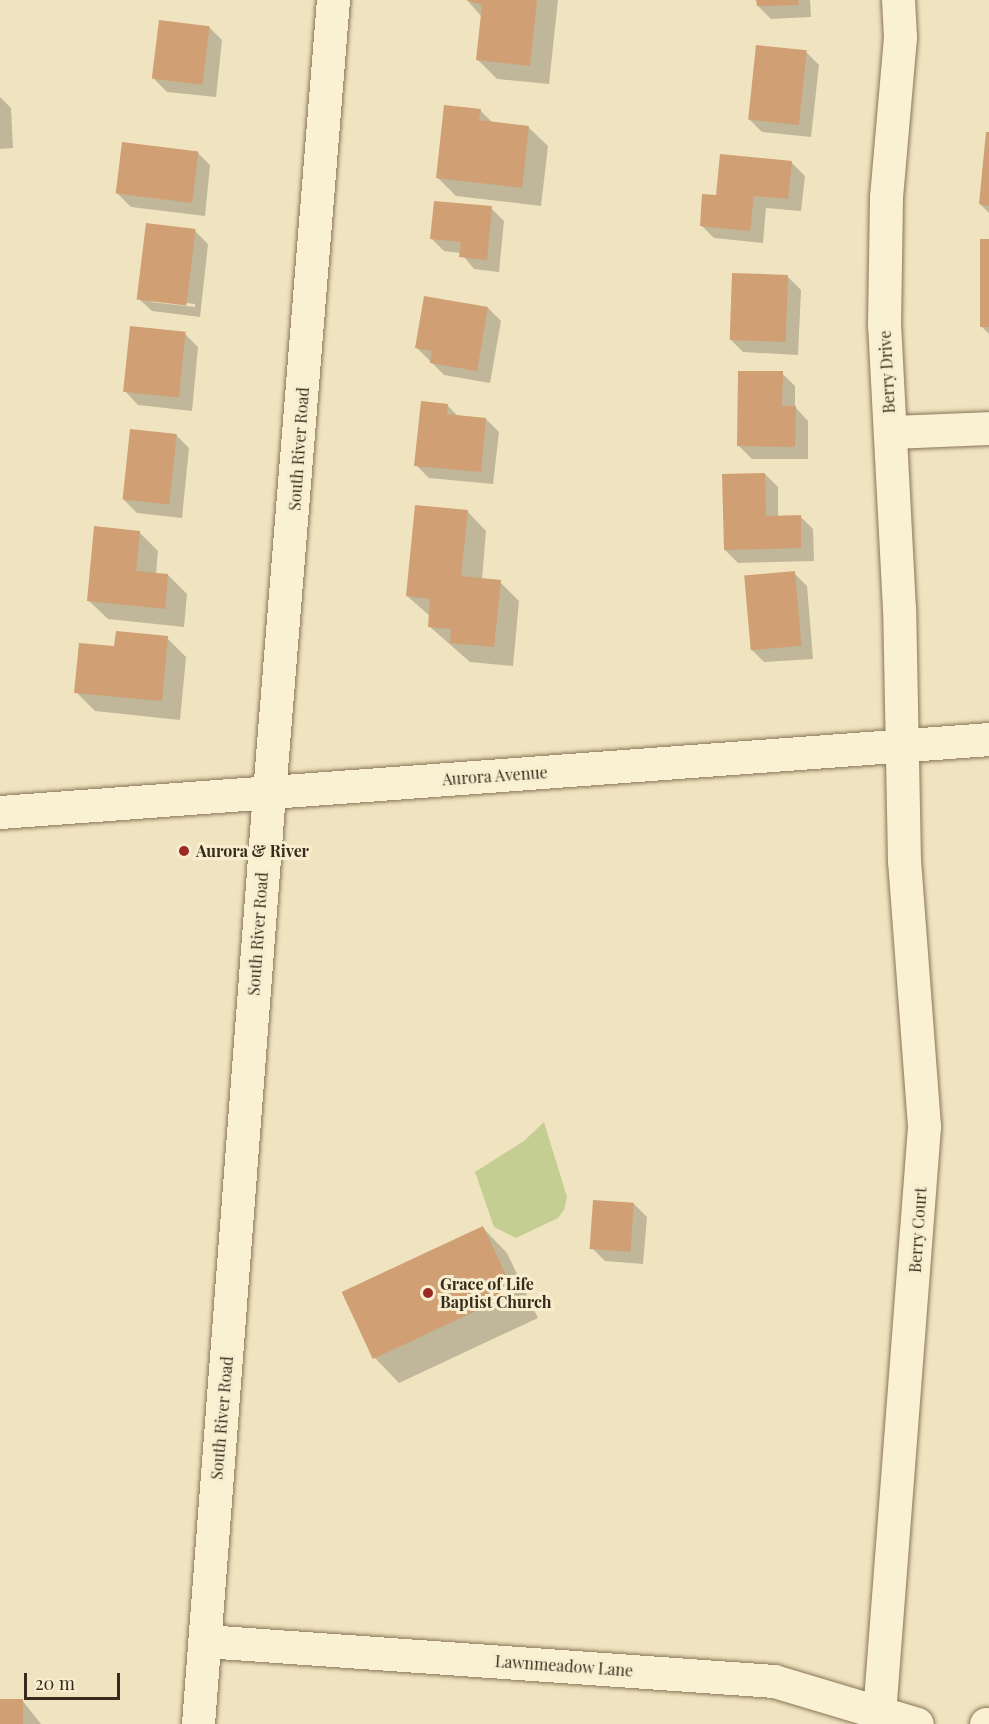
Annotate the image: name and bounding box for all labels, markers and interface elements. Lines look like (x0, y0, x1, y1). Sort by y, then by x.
street label: Berry Drive (875, 330, 899, 414)
street label: South River Road (285, 386, 313, 512)
street label: Aurora Avenue (441, 763, 549, 789)
place label: Aurora & River (196, 841, 309, 861)
marker: Aurora & River (177, 844, 191, 858)
street label: South River Road (244, 871, 272, 997)
street label: Berry Court (905, 1186, 931, 1274)
place label: Grace of Life Baptist Church (440, 1274, 552, 1312)
marker: Grace of Life Baptist Church (421, 1286, 435, 1300)
street label: South River Road (207, 1355, 237, 1481)
street label: Lawnmeadow Lane (494, 1652, 634, 1680)
scale bar (27, 1661, 123, 1699)
text: 20 m (35, 1671, 75, 1695)

